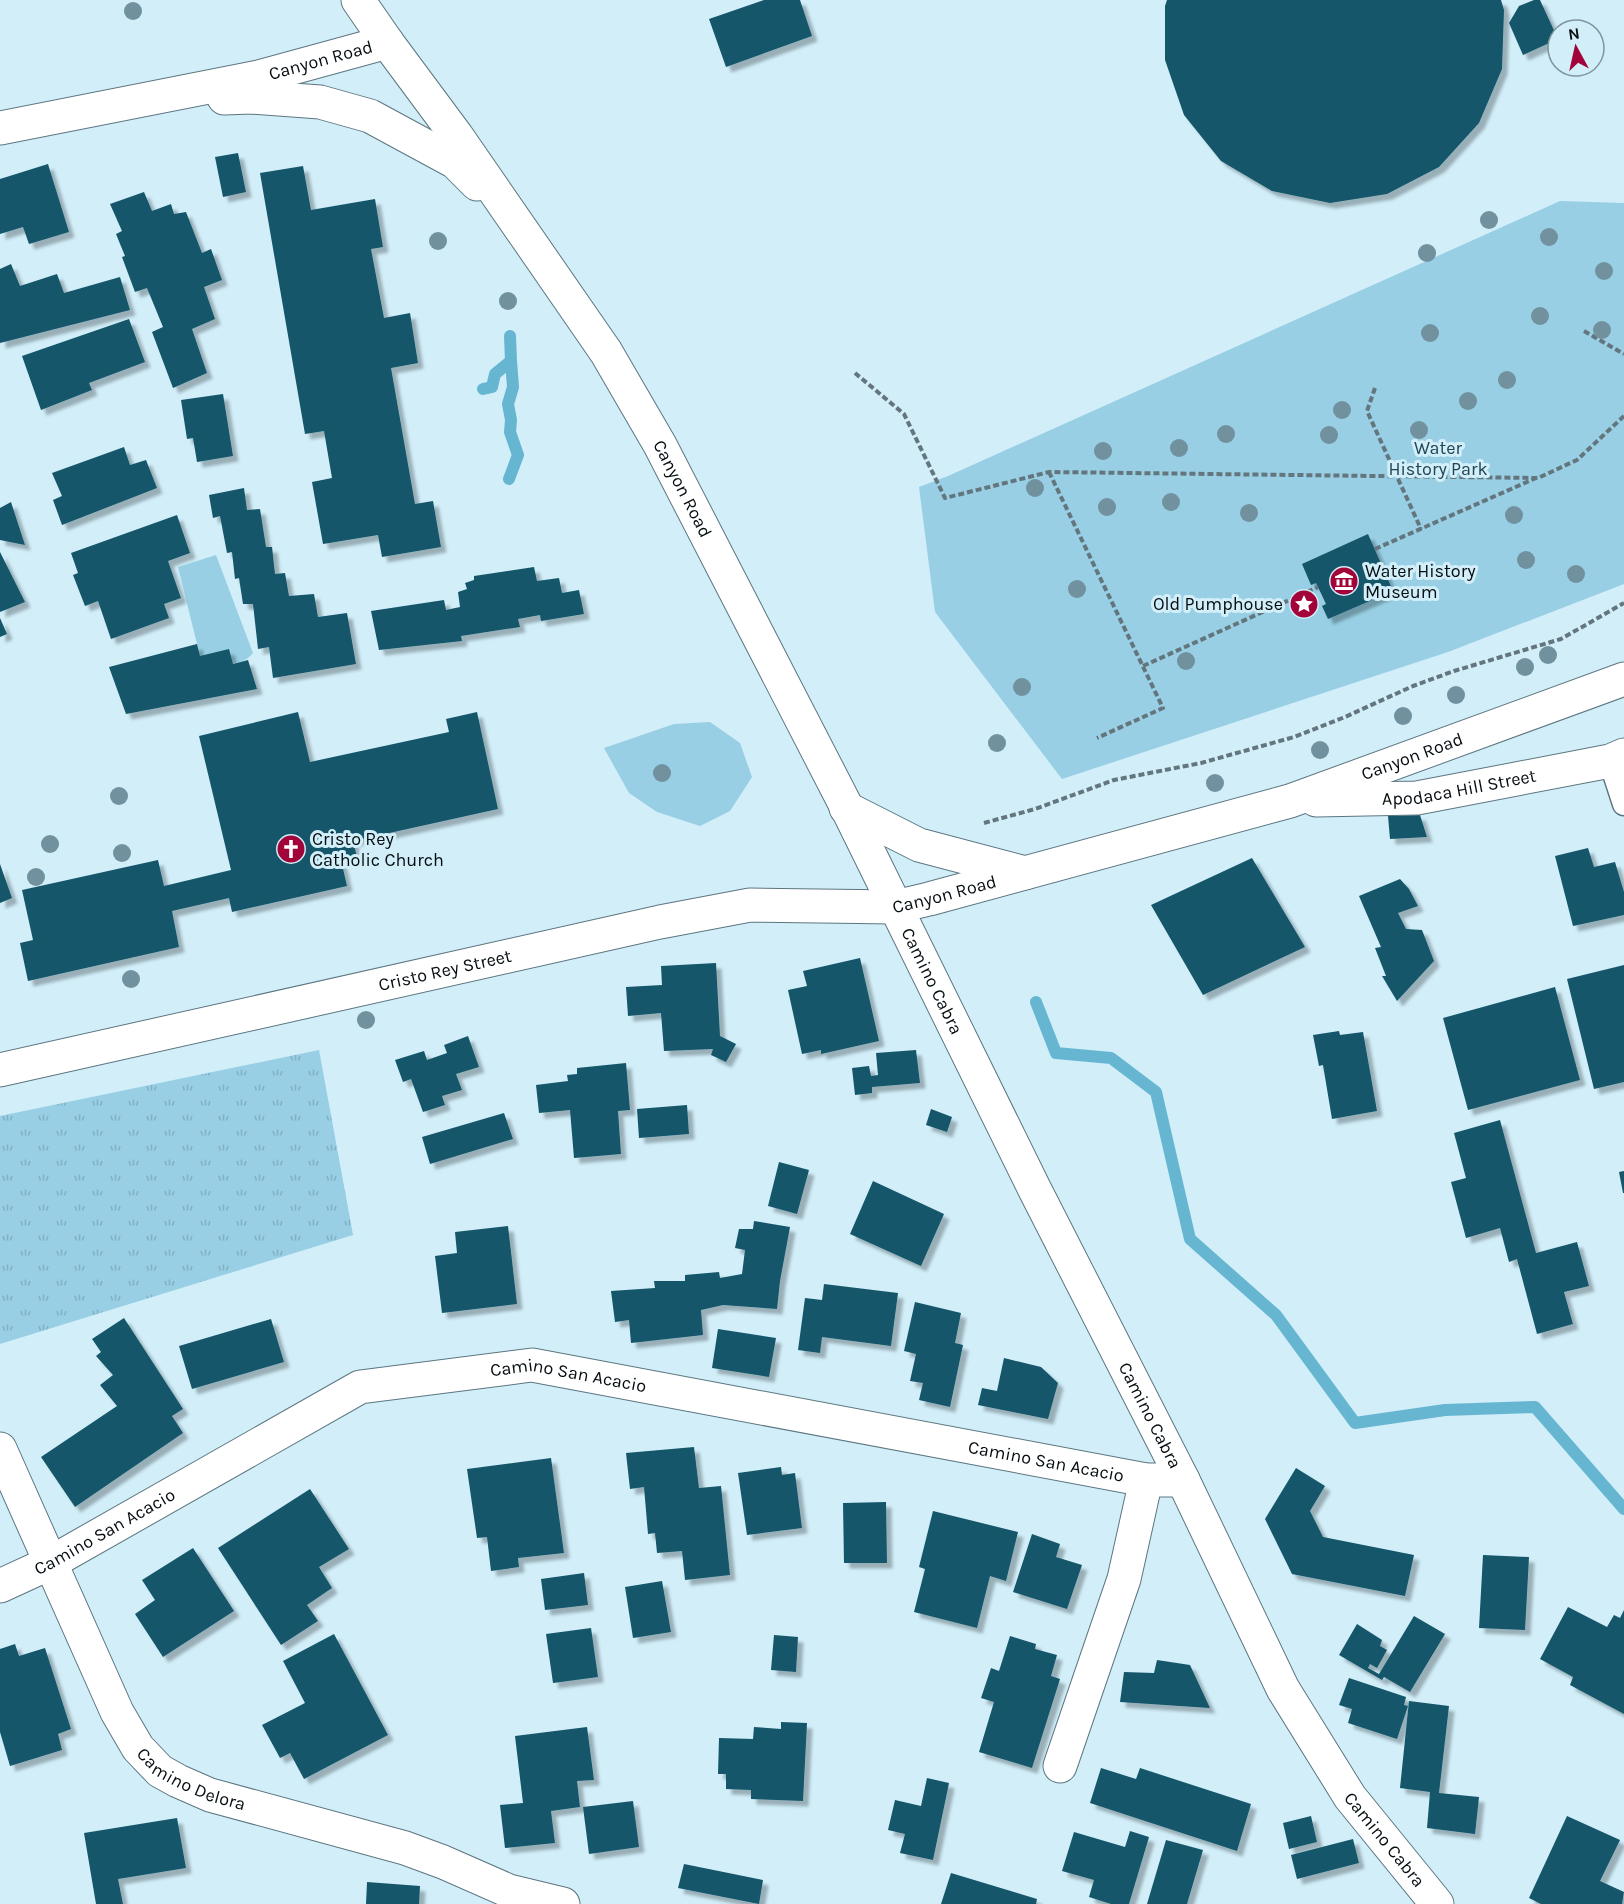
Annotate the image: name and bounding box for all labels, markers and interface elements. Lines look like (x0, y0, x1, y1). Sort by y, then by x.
north arrow (1546, 18, 1606, 78)
text: N (1567, 23, 1581, 44)
street label: Canyon Road (266, 35, 375, 85)
street label: Canyon Road (648, 436, 717, 541)
park label: Water History Park (1388, 437, 1488, 480)
place label: Water History Museum (1365, 560, 1476, 603)
museum icon: Water History Museum (1328, 565, 1360, 597)
place icon: Old Pumphouse (1288, 588, 1320, 620)
place label: Old Pumphouse (1153, 593, 1283, 615)
street label: Canyon Road (1358, 728, 1466, 785)
street label: Apodaca Hill Street (1382, 764, 1538, 810)
place label: Cristo Rey Catholic Church (312, 828, 444, 871)
church icon: Cristo Rey Catholic Church (275, 833, 307, 865)
street label: Canyon Road (890, 870, 999, 918)
street label: Camino Cabra (897, 924, 968, 1038)
street label: Cristo Rey Street (376, 945, 514, 996)
street label: Camino San Acacio (489, 1354, 648, 1397)
street label: Camino Cabra (1114, 1359, 1186, 1472)
street label: Camino San Acacio (966, 1436, 1126, 1487)
street label: Camino San Acacio (31, 1483, 179, 1580)
street label: Camino Delora (132, 1743, 248, 1815)
street label: Camino Cabra (1339, 1787, 1430, 1892)

